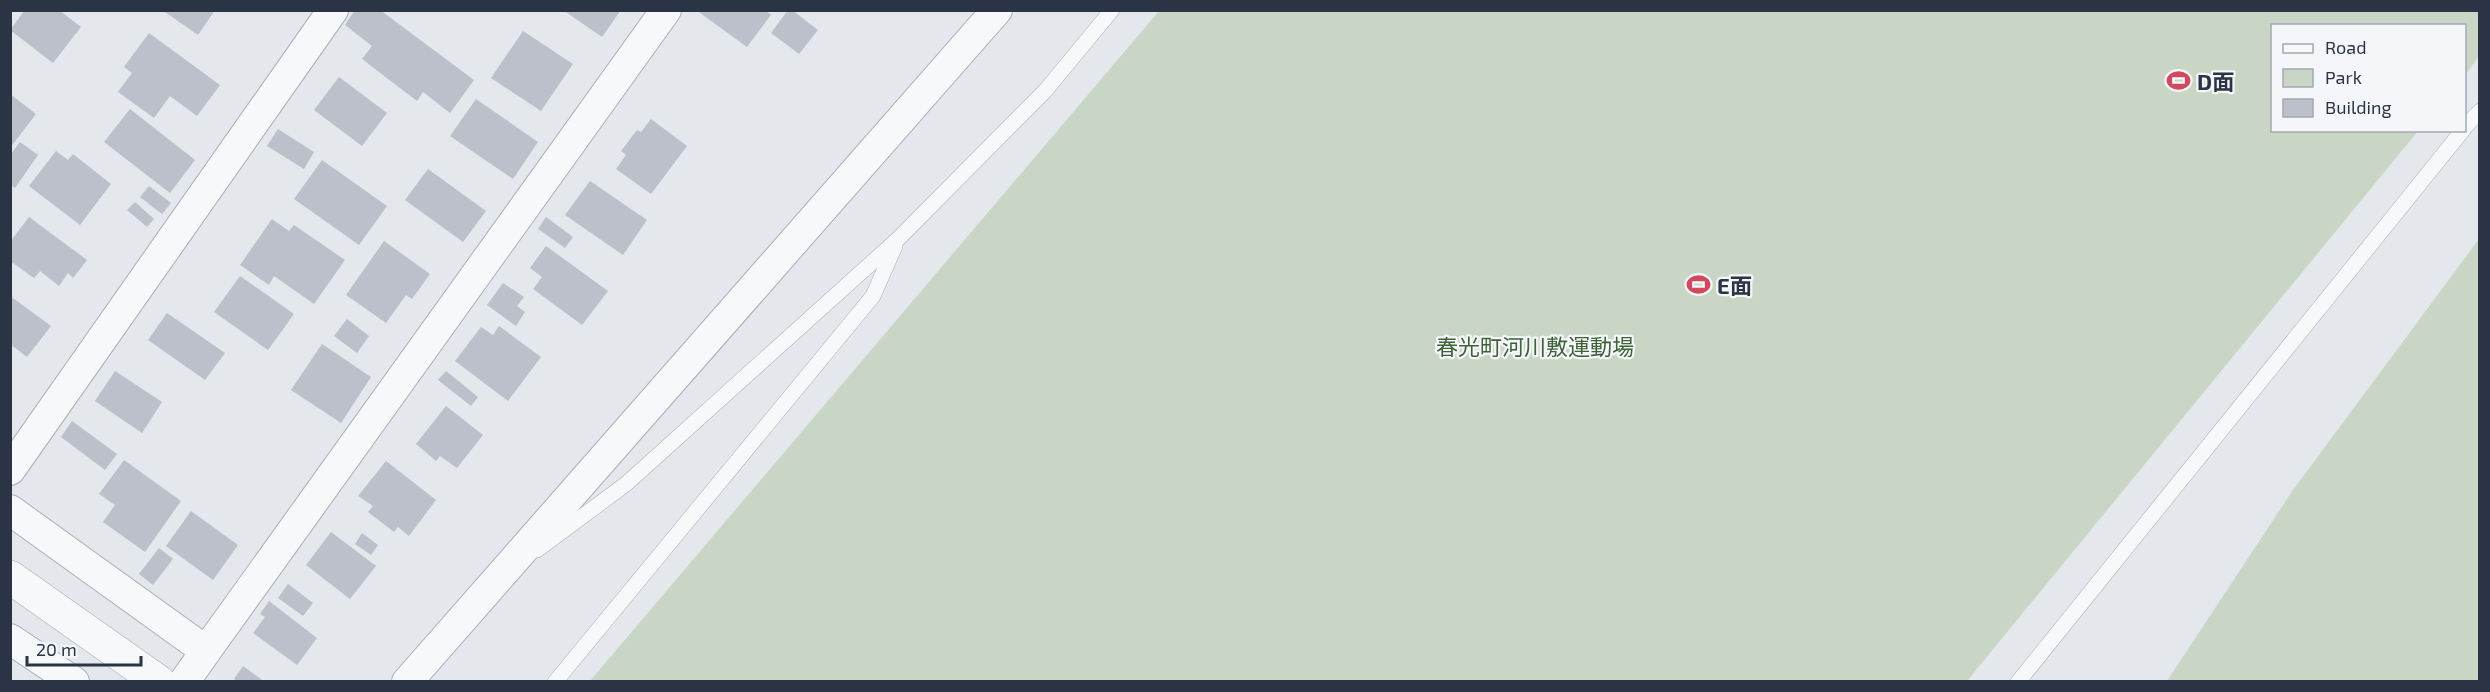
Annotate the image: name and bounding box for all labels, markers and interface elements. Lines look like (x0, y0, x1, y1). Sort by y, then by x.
legend (2271, 24, 2466, 132)
text: Road (2325, 36, 2366, 58)
text: Park (2325, 66, 2362, 88)
sports icon: D面 (2166, 68, 2192, 94)
place label: D面 (2197, 68, 2234, 94)
text: Building (2325, 96, 2392, 118)
sports icon: E面 (1686, 272, 1712, 298)
place label: E面 (1717, 272, 1752, 298)
park label: 春光町河川敷運動場 (1436, 333, 1634, 359)
scale bar (27, 629, 141, 667)
text: 20 m (36, 638, 77, 660)

